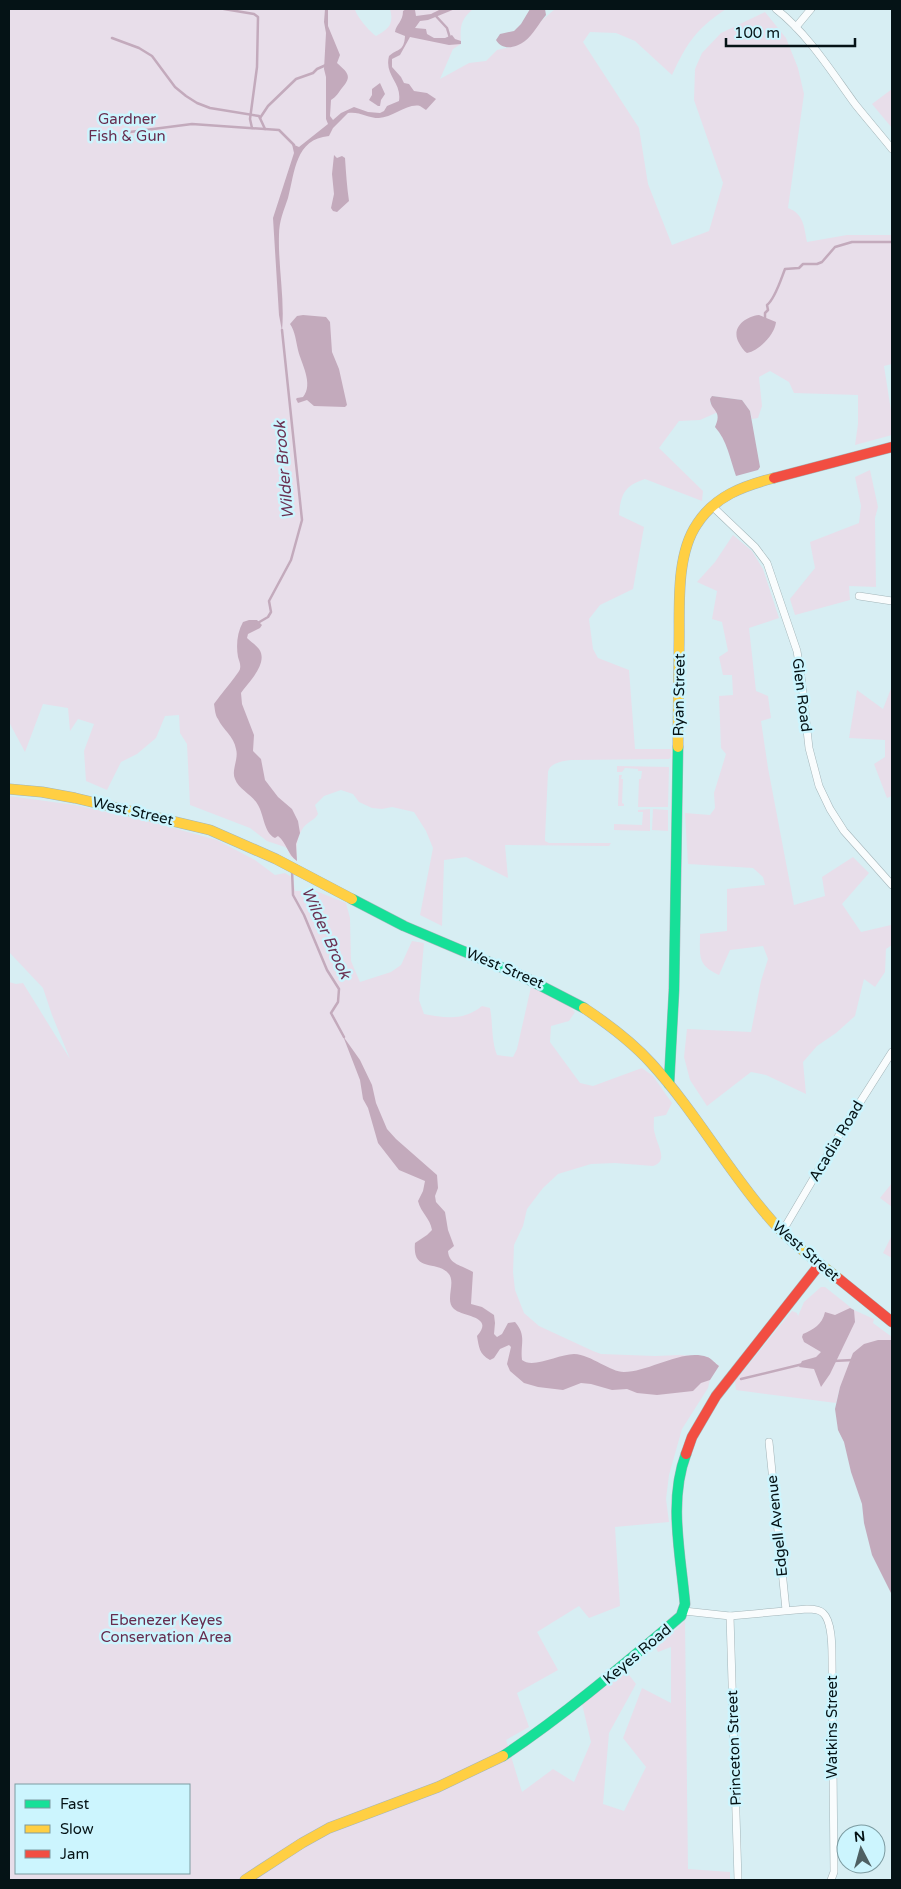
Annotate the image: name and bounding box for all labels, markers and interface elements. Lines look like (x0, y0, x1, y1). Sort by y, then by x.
scale bar (726, 15, 855, 47)
text: 100 m (734, 24, 780, 42)
park label: Gardner Fish & Gun (88, 110, 166, 145)
water label: Wilder Brook (270, 419, 298, 520)
street label: Ryan Street (669, 653, 689, 737)
street label: Glen Road (789, 657, 815, 733)
street label: West Street (91, 793, 176, 829)
water label: Wilder Brook (297, 884, 356, 983)
street label: West Street (463, 944, 547, 993)
street label: Acadia Road (805, 1098, 867, 1184)
street label: West Street (769, 1217, 843, 1285)
street label: Edgell Avenue (763, 1474, 791, 1578)
park label: Ebenezer Keyes Conservation Area (100, 1611, 232, 1646)
street label: Keyes Road (599, 1620, 675, 1688)
street label: Watkins Street (823, 1675, 841, 1779)
street label: Princeton Street (723, 1690, 745, 1806)
legend (15, 1784, 190, 1874)
text: Fast (60, 1795, 90, 1813)
text: Slow (60, 1820, 94, 1838)
north arrow (836, 1824, 886, 1874)
text: N (853, 1828, 866, 1846)
text: Jam (60, 1845, 89, 1863)

